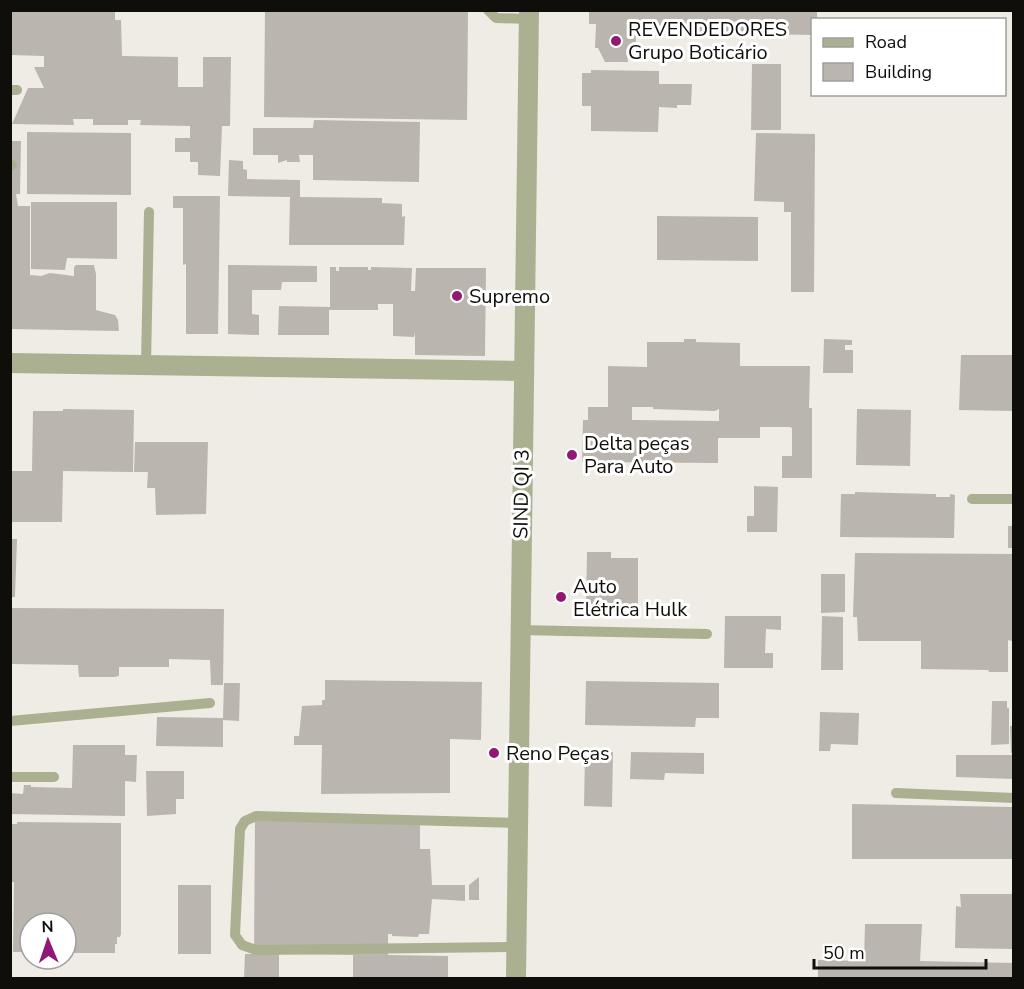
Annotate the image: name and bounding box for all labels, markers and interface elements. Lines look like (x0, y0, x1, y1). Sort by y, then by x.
place label: REVENDEDORES Grupo Boticário (628, 16, 787, 66)
legend (811, 18, 1006, 96)
text: Road (865, 30, 907, 54)
marker: REVENDEDORES Grupo Boticário (609, 34, 623, 48)
text: Building (865, 60, 932, 84)
place label: Supremo (469, 283, 550, 310)
marker: Supremo (450, 289, 464, 303)
place label: Delta peças Para Auto (584, 430, 690, 480)
marker: Delta peças Para Auto (565, 448, 579, 462)
street label: SIND QI 3 (507, 449, 536, 539)
place label: Auto Elétrica Hulk (573, 573, 688, 623)
marker: Auto Elétrica Hulk (554, 590, 568, 604)
place label: Reno Peças (506, 740, 610, 767)
marker: Reno Peças (487, 746, 501, 760)
north arrow (18, 911, 78, 971)
text: N (41, 916, 54, 938)
scale bar (814, 932, 986, 970)
text: 50 m (823, 941, 865, 965)

